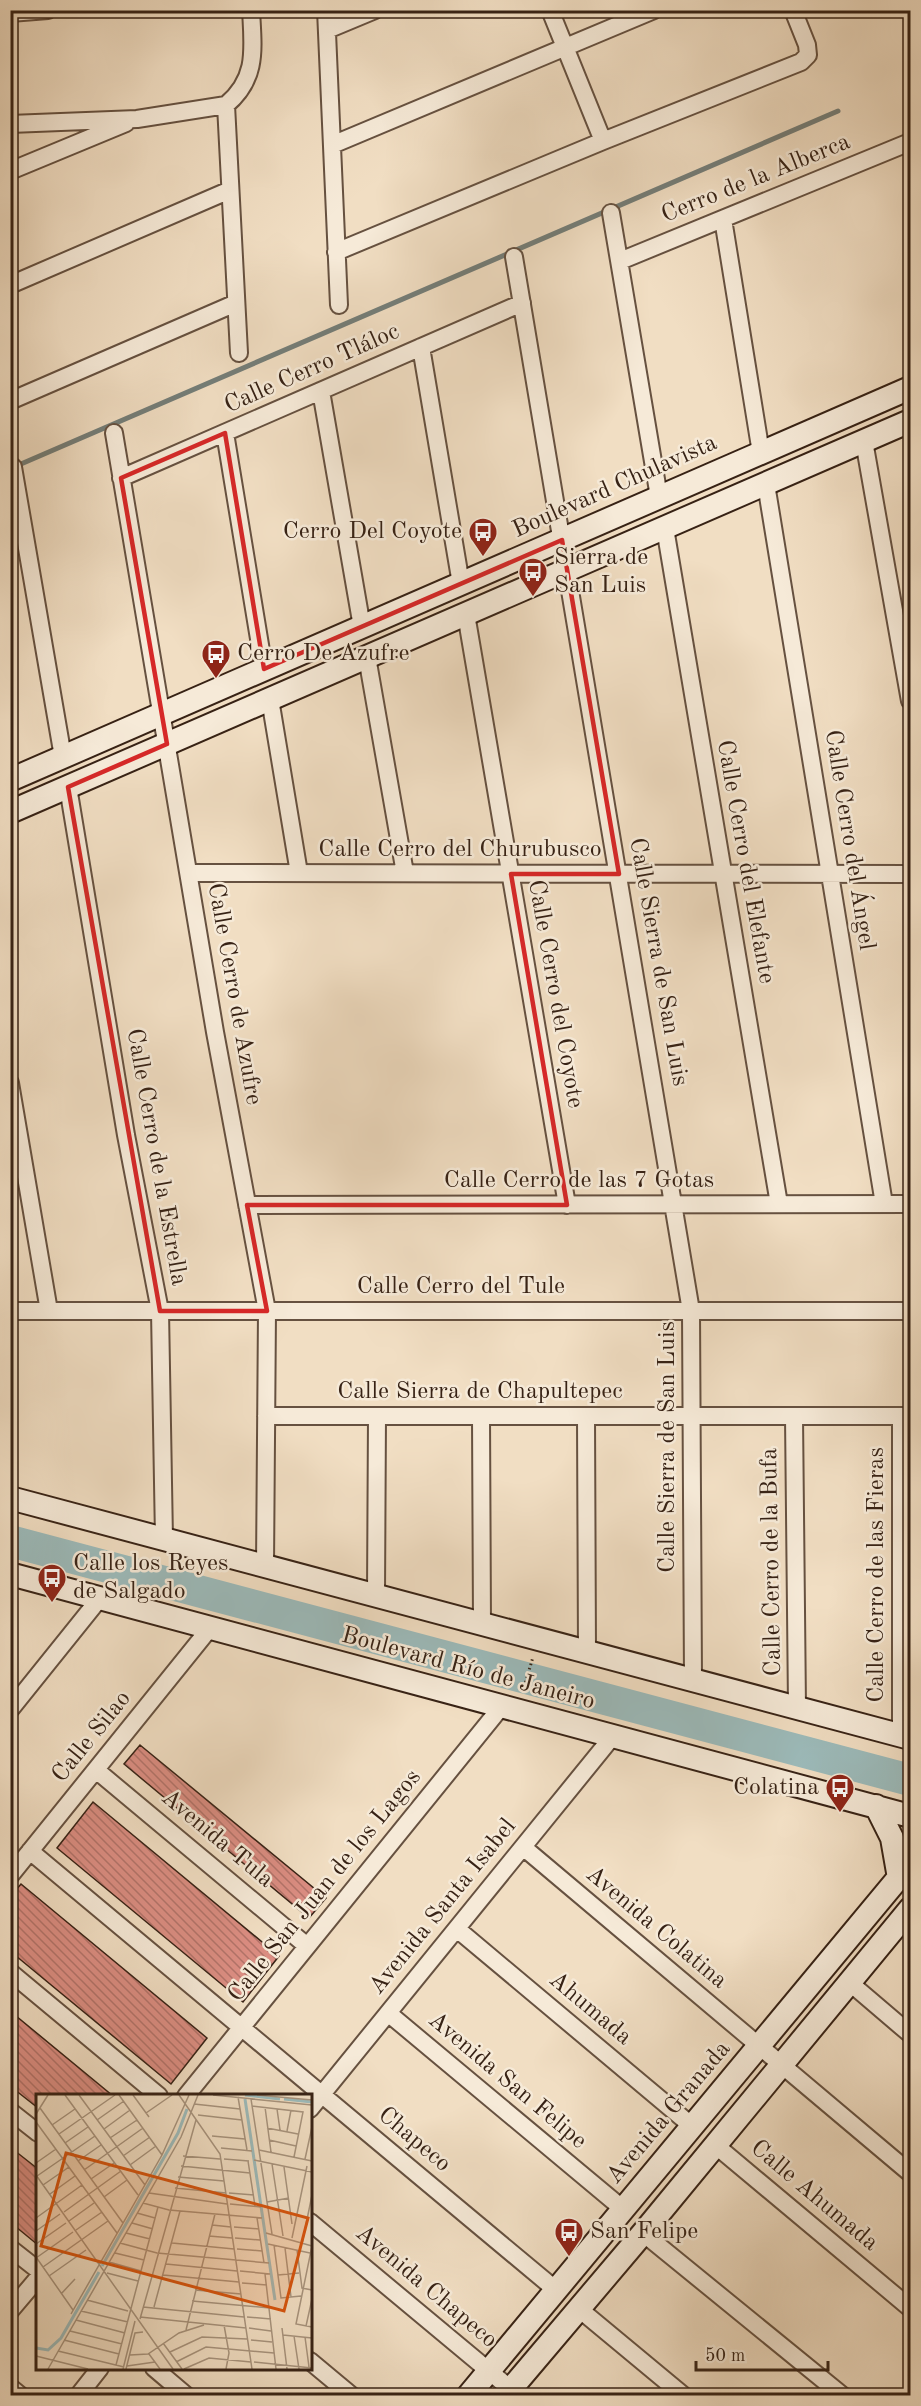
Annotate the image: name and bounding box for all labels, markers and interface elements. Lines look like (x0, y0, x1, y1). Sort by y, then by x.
street label: Cerro de la Alberca (658, 130, 854, 228)
street label: Calle Cerro Tláloc (221, 320, 403, 418)
street label: Boulevard Chulavista (509, 431, 721, 543)
bus stop icon: Cerro Del Coyote (467, 516, 499, 558)
place label: Cerro Del Coyote (283, 520, 462, 544)
place label: Sierra de San Luis (554, 546, 648, 598)
bus stop icon: Sierra de San Luis (517, 556, 549, 598)
bus stop icon: Cerro De Azufre (200, 638, 232, 680)
place label: Cerro De Azufre (237, 642, 409, 666)
street label: Calle Cerro del Ángel (820, 728, 882, 952)
street label: Calle Cerro del Elefante (712, 738, 778, 986)
street label: Calle Sierra de San Luis (624, 836, 692, 1088)
street label: Calle Cerro del Churubusco (318, 838, 602, 862)
street label: Calle Cerro del Coyote (523, 878, 587, 1110)
street label: Calle Cerro de Azufre (203, 881, 265, 1107)
street label: Calle Cerro de la Estrella (122, 1027, 190, 1287)
street label: Calle Cerro de las 7 Gotas (444, 1169, 714, 1193)
street label: Calle Cerro del Tule (357, 1275, 565, 1299)
street label: Calle Sierra de San Luis (656, 1321, 680, 1573)
street label: Calle Sierra de Chapultepec (337, 1380, 623, 1404)
street label: Calle Cerro de la Bufa (758, 1447, 786, 1676)
street label: Calle Cerro de las Fieras (865, 1447, 889, 1703)
place label: Calle los Reyes de Salgado (73, 1552, 228, 1604)
bus stop icon: Calle los Reyes de Salgado (36, 1562, 68, 1604)
street label: Boulevard Río de Janeiro (339, 1624, 597, 1714)
street label: Calle Silao (48, 1687, 136, 1787)
street label: Calle San Juan de los Lagos (224, 1765, 426, 2007)
bus stop icon: Colatina (824, 1772, 856, 1814)
place label: Colatina (733, 1776, 819, 1800)
street label: Avenida Tula (156, 1785, 278, 1893)
street label: Avenida Santa Isabel (365, 1815, 521, 1999)
street label: Avenida Colatina (581, 1862, 731, 1994)
street label: Ahumada (544, 1968, 636, 2050)
street label: Avenida San Felipe (423, 2008, 591, 2154)
street label: Avenida Granada (603, 2037, 736, 2189)
inset map (36, 2094, 312, 2370)
street label: Chapeco (373, 2103, 455, 2177)
street label: Calle Ahumada (746, 2136, 882, 2256)
bus stop icon: San Felipe (553, 2216, 585, 2258)
place label: San Felipe (590, 2220, 698, 2244)
street label: Avenida Chapeco (351, 2221, 501, 2353)
scale bar (696, 2334, 828, 2372)
text: 50 m (705, 2347, 745, 2365)

